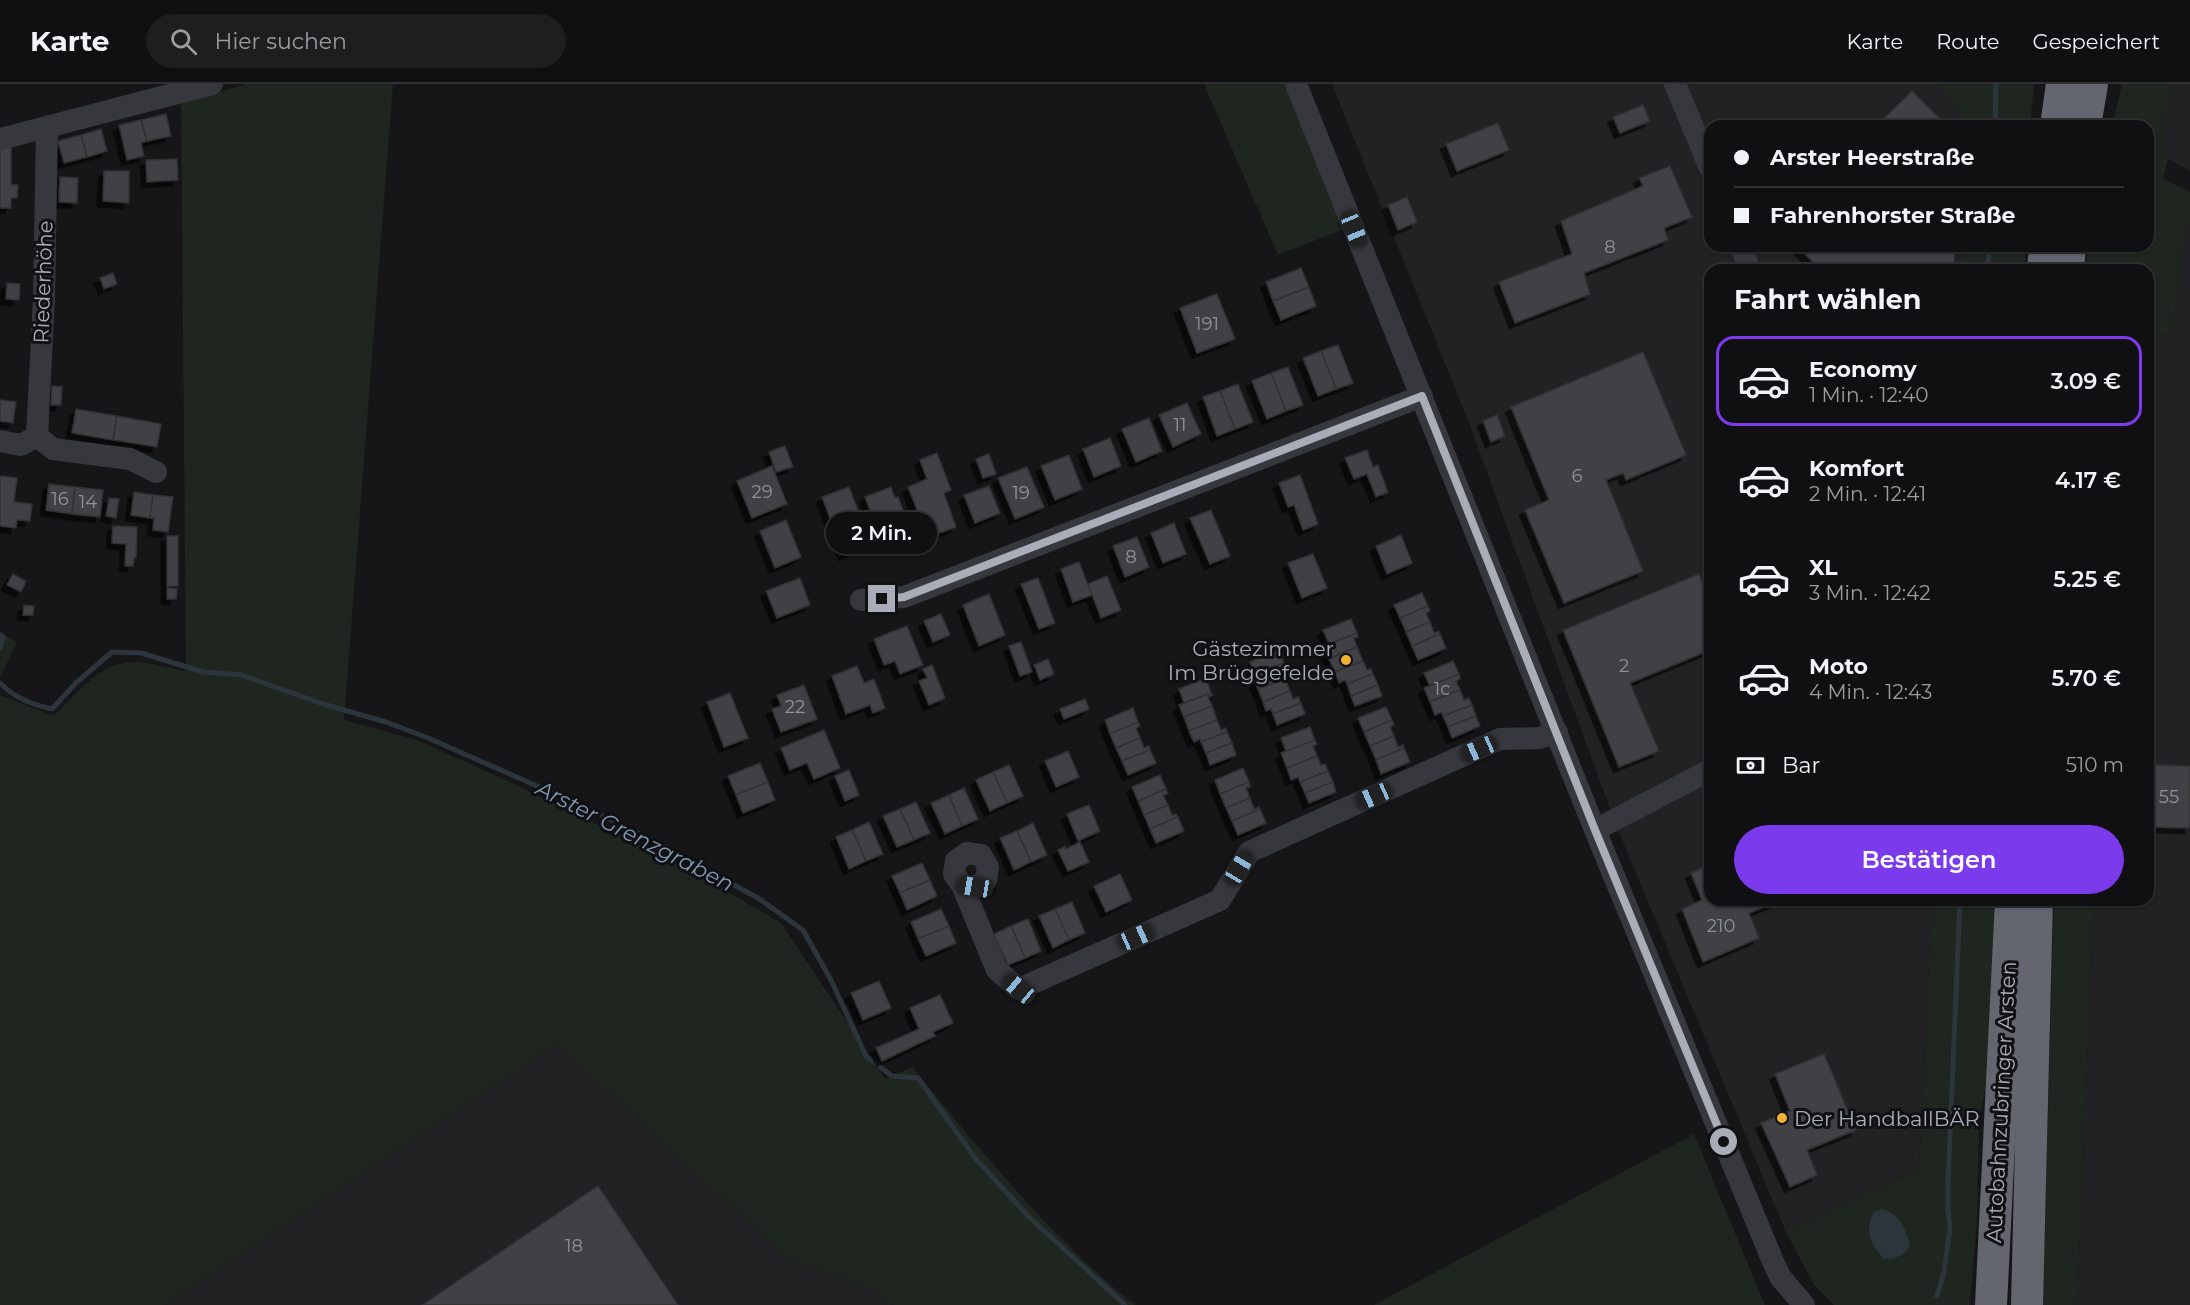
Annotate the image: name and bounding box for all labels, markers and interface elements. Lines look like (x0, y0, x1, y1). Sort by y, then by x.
search box (146, 14, 566, 68)
text: Karte (30, 24, 110, 58)
icon: search (167, 25, 200, 58)
text: Hier suchen (215, 28, 347, 55)
text: Karte (1847, 29, 1903, 54)
text: Route (1936, 29, 1999, 54)
text: Gespeichert (2032, 29, 2160, 54)
text: Arster Heerstraße (1770, 144, 1974, 171)
text: Fahrenhorster Straße (1770, 202, 2015, 229)
car (1339, 209, 1369, 249)
street label: Riederhöhe (28, 220, 58, 344)
house number: 8 (1604, 236, 1616, 258)
text: Fahrt wählen (1734, 283, 1921, 316)
house number: 191 (1195, 313, 1219, 335)
icon: car (1737, 354, 1791, 408)
text: Economy (1809, 356, 1917, 383)
text: 3.09 € (2051, 368, 2121, 395)
text: 1 Min. · 12:40 (1809, 383, 1929, 407)
house number: 11 (1174, 414, 1187, 436)
icon: car (1737, 453, 1791, 507)
text: Komfort (1809, 455, 1904, 482)
house number: 6 (1572, 465, 1583, 487)
text: 4.17 € (2055, 467, 2121, 494)
house number: 29 (751, 481, 773, 503)
house number: 19 (1012, 482, 1030, 504)
text: 2 Min. · 12:41 (1809, 482, 1926, 506)
house number: 16 (51, 488, 69, 510)
house number: 14 (79, 491, 97, 513)
callout: 2 Min. (826, 512, 938, 554)
text: 2 Min. (851, 521, 912, 545)
house number: 8 (1125, 546, 1137, 568)
icon: car (1737, 552, 1791, 606)
text: XL (1809, 554, 1838, 581)
text: 5.25 € (2053, 566, 2121, 593)
text: 3 Min. · 12:42 (1809, 581, 1931, 605)
route end (868, 585, 895, 612)
place label: Gästezimmer Im Brüggefelde (1168, 636, 1334, 685)
icon: car (1737, 651, 1791, 705)
marker: Gästezimmer Im Brüggefelde (1339, 653, 1353, 667)
text: Moto (1809, 653, 1868, 680)
house number: 2 (1619, 655, 1629, 677)
text: 5.70 € (2052, 665, 2121, 692)
house number: 1c (1434, 678, 1450, 700)
text: 4 Min. · 12:43 (1809, 680, 1932, 704)
house number: 22 (785, 696, 805, 718)
car (1459, 733, 1499, 765)
icon: cash (1734, 749, 1767, 782)
text: Bar (1782, 752, 1820, 779)
text: 510 m (2066, 753, 2124, 777)
water label: Arster Grenzgraben (530, 774, 738, 898)
car (1354, 780, 1394, 812)
house number: 55 (2159, 786, 2179, 808)
button: Bestätigen (1734, 825, 2124, 894)
car (1222, 848, 1256, 888)
car (956, 875, 994, 899)
house number: 210 (1707, 915, 1735, 937)
car (1116, 921, 1156, 953)
street label: Autobahnzubringer Arsten (1981, 961, 2021, 1243)
car (999, 971, 1039, 1007)
place label: Der HandballBÄR (1794, 1106, 1980, 1131)
marker: Der HandballBÄR (1775, 1111, 1789, 1125)
route start (1710, 1128, 1737, 1155)
house number: 18 (565, 1235, 583, 1257)

